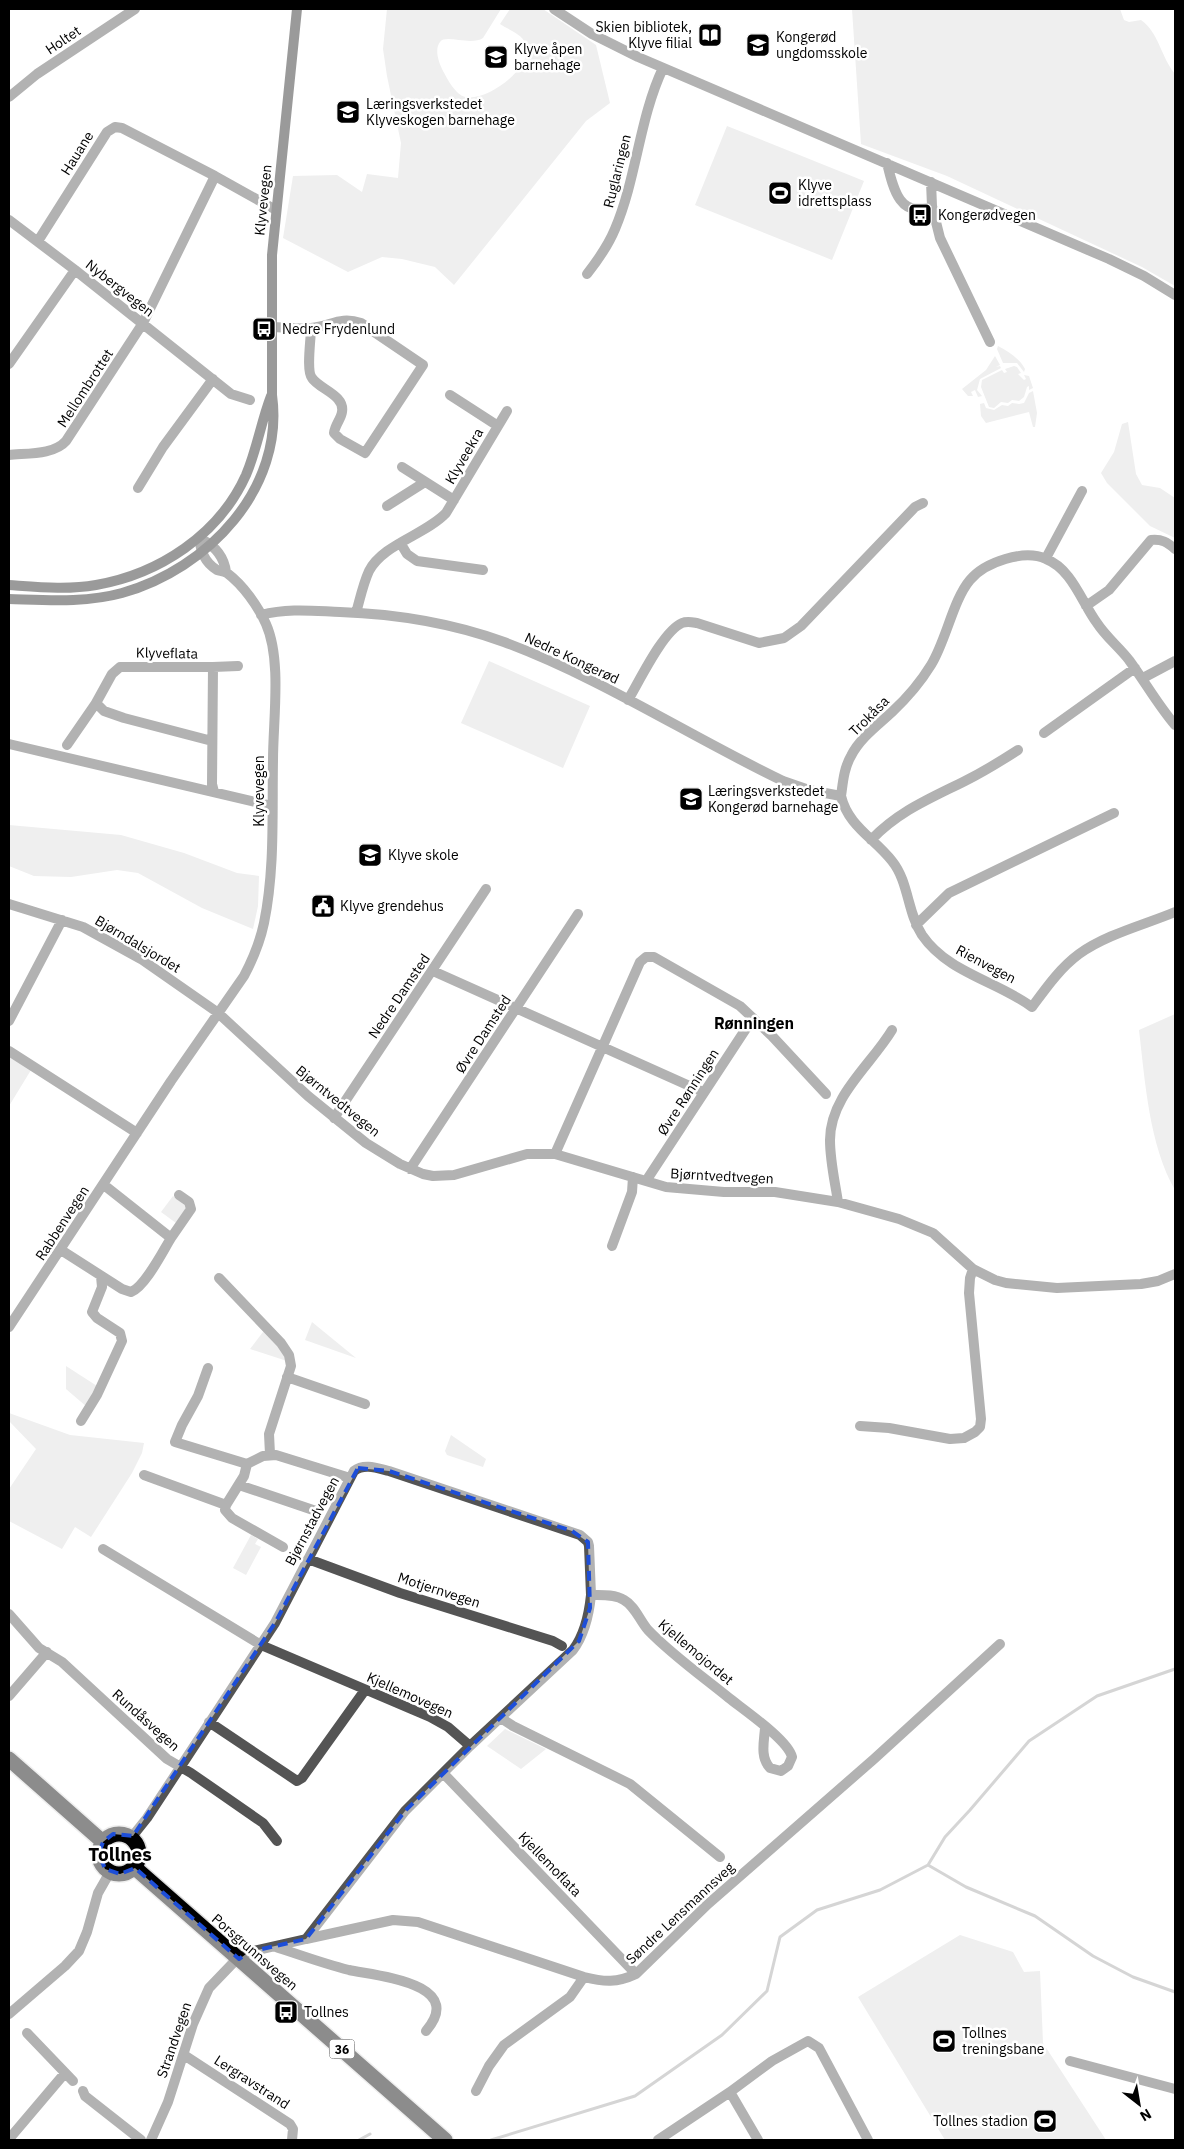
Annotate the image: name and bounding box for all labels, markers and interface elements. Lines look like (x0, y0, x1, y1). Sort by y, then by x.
place label: Skien bibliotek, Klyve filial (595, 18, 692, 52)
street label: Holtet (42, 22, 84, 58)
library icon: Skien bibliotek, Klyve filial (697, 22, 723, 48)
place label: Kongerød ungdomsskole (776, 28, 868, 62)
school or university icon: Kongerød ungdomsskole (745, 32, 771, 58)
place label: Klyve åpen barnehage (514, 40, 583, 74)
school or university icon: Klyve åpen barnehage (483, 44, 509, 70)
place label: Læringsverkstedet Klyveskogen barnehage (366, 95, 515, 129)
school or university icon: Læringsverkstedet Klyveskogen barnehage (335, 99, 361, 125)
street label: Hauane (57, 127, 98, 178)
street label: Ruglaringen (599, 132, 635, 210)
street label: Klyvevegen (250, 164, 276, 236)
place label: Klyve idrettsplass (798, 176, 872, 210)
sports icon: Klyve idrettsplass (767, 180, 793, 206)
bus stop icon: Kongerødvegen (907, 202, 933, 228)
place label: Kongerødvegen (938, 206, 1036, 224)
street label: Nybergvegen (82, 256, 158, 320)
bus stop icon: Nedre Frydenlund (251, 316, 277, 342)
place label: Nedre Frydenlund (282, 320, 395, 338)
street label: Mellombrottet (53, 345, 117, 431)
street label: Klyveekra (441, 424, 487, 487)
street label: Nedre Kongerød (522, 628, 622, 688)
street label: Klyveflata (136, 643, 199, 663)
street label: Trokåsa (845, 692, 893, 740)
street label: Klyvevegen (250, 755, 268, 827)
place label: Læringsverkstedet Kongerød barnehage (708, 782, 839, 816)
school or university icon: Læringsverkstedet Kongerød barnehage (678, 786, 704, 812)
school or university icon: Klyve skole (357, 842, 383, 868)
place label: Klyve skole (388, 846, 459, 864)
public building icon: Klyve grendehus (310, 893, 336, 919)
place label: Klyve grendehus (340, 897, 444, 915)
street label: Bjørndalsjordet (92, 911, 184, 977)
street label: Rienvegen (953, 941, 1019, 987)
street label: Nedre Damsted (364, 950, 434, 1042)
street label: Øvre Damsted (451, 992, 515, 1076)
district label: Rønningen (714, 1013, 794, 1033)
street label: Øvre Rønningen (653, 1045, 723, 1139)
street label: Bjørntvedtvegen (292, 1061, 384, 1141)
street label: Bjørntvedtvegen (670, 1164, 774, 1188)
street label: Rabbenvegen (31, 1182, 93, 1264)
street label: Bjørnstadvegen (281, 1473, 343, 1569)
street label: Motjernvegen (395, 1568, 483, 1612)
street label: Kjellemojordet (655, 1615, 737, 1689)
street label: Kjellemovegen (364, 1668, 456, 1722)
street label: Rundåsvegen (109, 1685, 183, 1755)
street label: Kjellemoflata (515, 1828, 586, 1901)
district label: Tollnes (88, 1842, 152, 1866)
street label: Søndre Lensmannsveg (622, 1858, 738, 1968)
street label: Porsgrunnsvegen (208, 1910, 302, 1994)
bus stop icon: Tollnes (273, 1999, 299, 2025)
street label: Strandvegen (153, 2000, 195, 2080)
place label: Tollnes (304, 2003, 349, 2021)
place label: Tollnes treningsbane (962, 2024, 1045, 2058)
sports icon: Tollnes treningsbane (931, 2028, 957, 2054)
road number: 36 (330, 2040, 354, 2058)
street label: Lergravstrand (211, 2051, 293, 2113)
north arrow (1114, 2079, 1164, 2129)
text: N (1137, 2105, 1155, 2125)
sports icon: Tollnes stadion (1032, 2108, 1058, 2134)
place label: Tollnes stadion (933, 2112, 1028, 2130)

